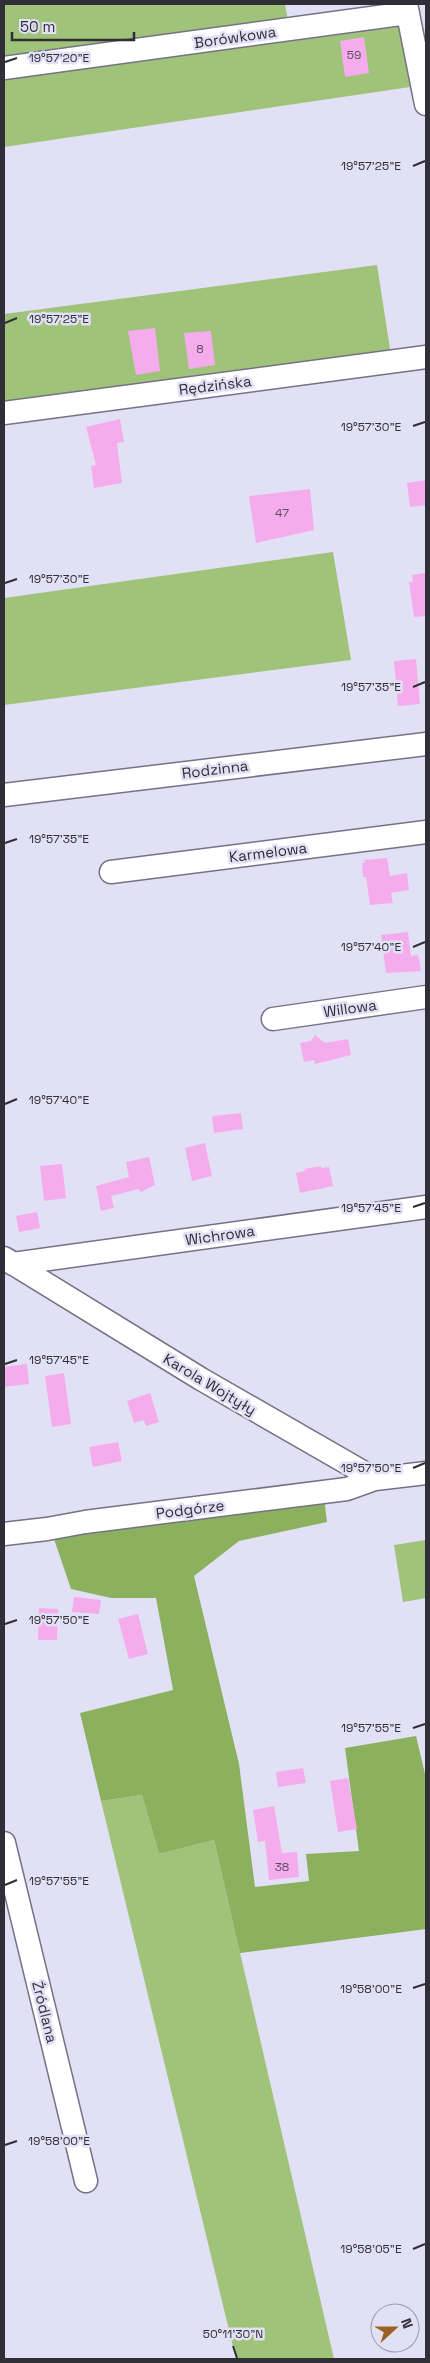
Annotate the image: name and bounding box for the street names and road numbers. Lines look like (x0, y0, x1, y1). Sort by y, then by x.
street label: Borówkowa (193, 22, 278, 52)
street label: Rędzińska (178, 371, 253, 399)
street label: Rodzinna (181, 755, 250, 783)
street label: Karmelowa (228, 838, 308, 866)
street label: Willowa (322, 995, 378, 1021)
street label: Wichrowa (184, 1221, 256, 1249)
street label: Karola Wojtyły (160, 1349, 260, 1419)
street label: Podgórze (155, 1495, 225, 1523)
street label: Źródlana (28, 1979, 62, 2045)

